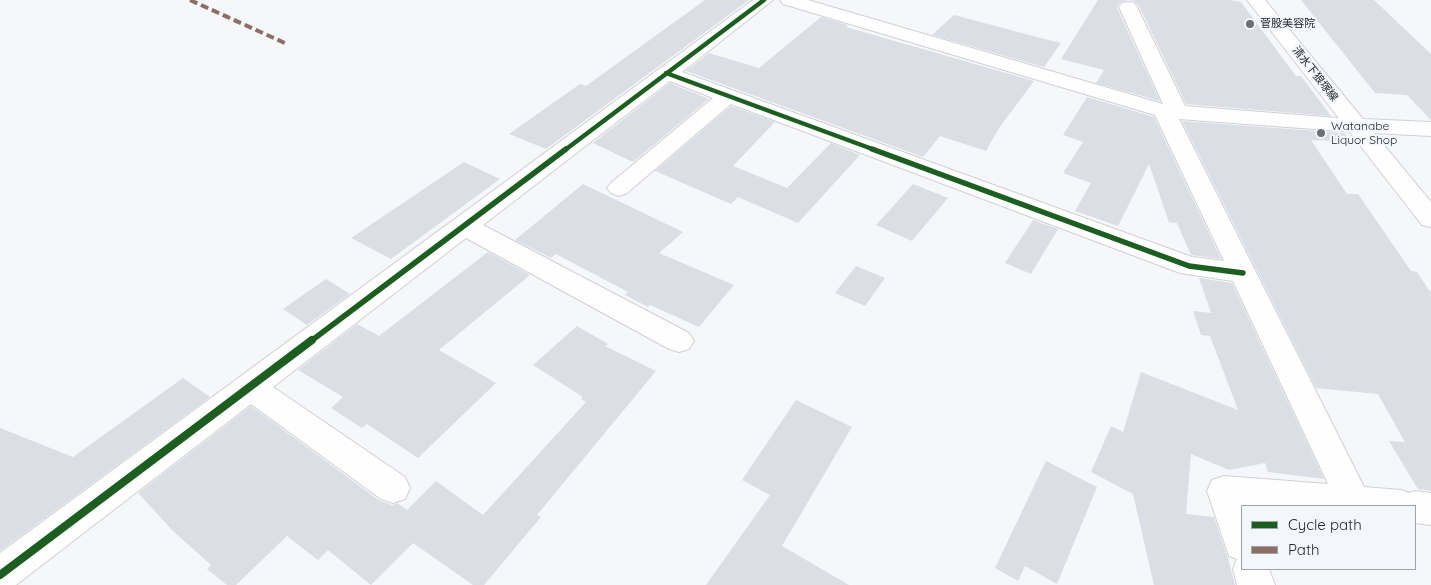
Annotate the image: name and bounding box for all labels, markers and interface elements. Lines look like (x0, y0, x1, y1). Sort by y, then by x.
place label: 菅股美容院 (1260, 17, 1315, 31)
marker: 菅股美容院 (1244, 18, 1256, 30)
street label: 清水下狼塚線 (1289, 44, 1341, 104)
place label: Watanabe Liquor Shop (1331, 119, 1397, 147)
marker: Watanabe Liquor Shop (1315, 127, 1327, 139)
legend (1241, 505, 1416, 570)
text: Cycle path (1288, 515, 1362, 534)
text: Path (1288, 540, 1320, 559)

